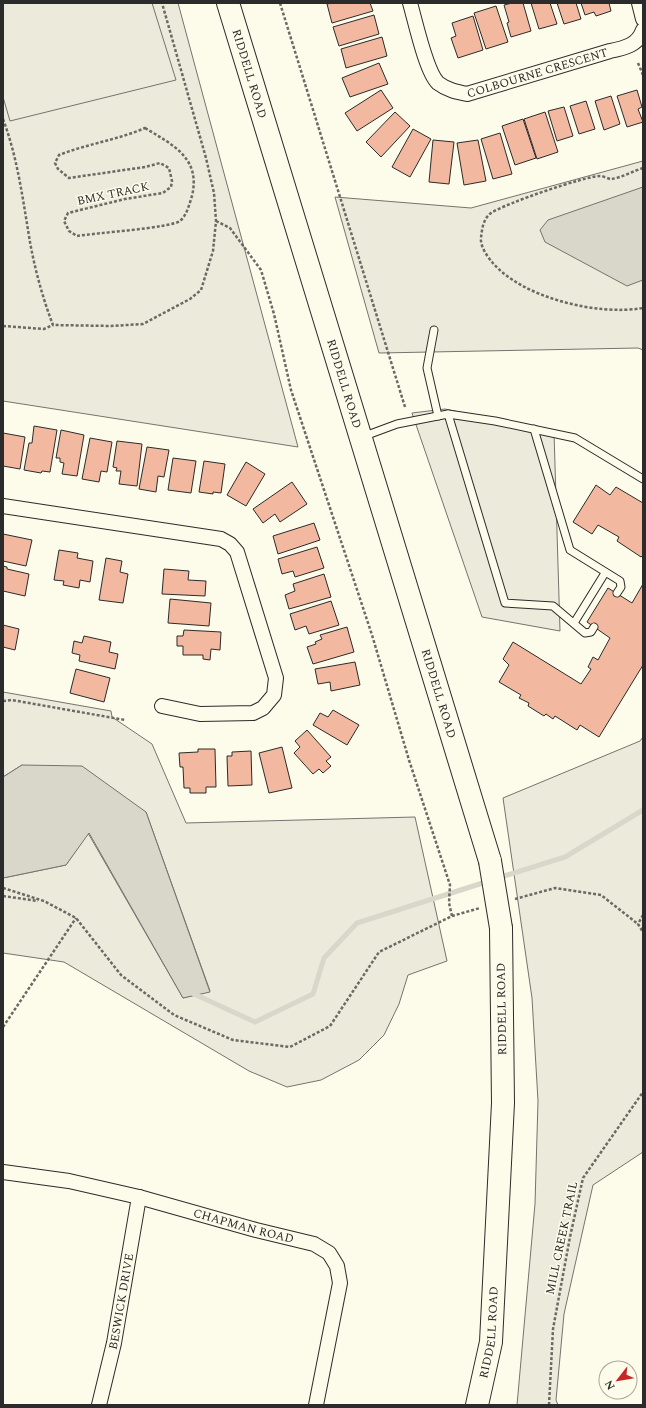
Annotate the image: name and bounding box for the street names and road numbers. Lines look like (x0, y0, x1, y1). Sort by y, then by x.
street label: RIDDELL ROAD (227, 27, 272, 121)
street label: COLBOURNE CRESCENT (464, 43, 610, 103)
street label: BMX TRACK (75, 177, 151, 211)
street label: RIDDELL ROAD (322, 337, 367, 431)
street label: RIDDELL ROAD (416, 646, 461, 741)
street label: RIDDELL ROAD (492, 963, 512, 1055)
street label: MILL CREEK TRAIL (541, 1180, 583, 1296)
street label: CHAPMAN ROAD (191, 1203, 296, 1248)
street label: BESWICK DRIVE (103, 1252, 139, 1352)
street label: RIDDELL ROAD (474, 1286, 503, 1380)

